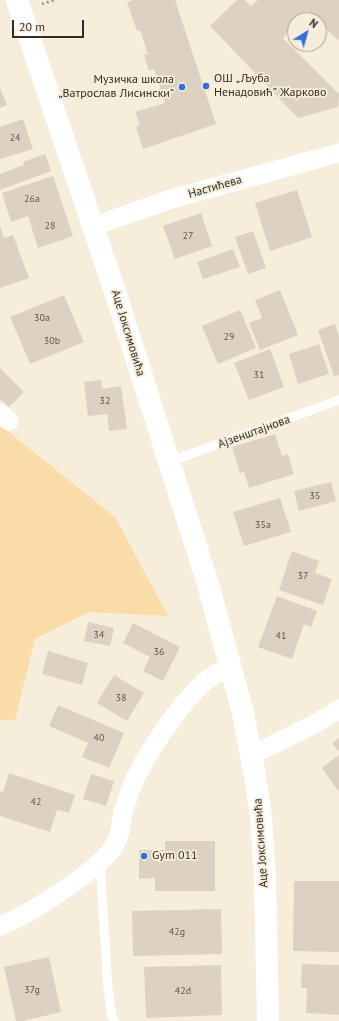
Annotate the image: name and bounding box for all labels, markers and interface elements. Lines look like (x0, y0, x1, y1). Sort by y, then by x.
scale bar (14, 12, 86, 38)
north arrow (287, 12, 327, 52)
text: N (307, 15, 321, 31)
text: 20 m (19, 19, 45, 34)
place label: ОШ „Љуба Ненадовић” Жарково (214, 72, 326, 100)
place label: Музичка школа „Ватрослав Лисински” (58, 73, 174, 101)
marker: ОШ „Љуба Ненадовић” Жарково (201, 81, 211, 91)
marker: Музичка школа „Ватрослав Лисински” (177, 82, 187, 92)
house number: 24 (10, 132, 20, 144)
street label: Настићева (186, 172, 244, 202)
house number: 26a (24, 193, 40, 205)
house number: 28 (45, 220, 55, 232)
house number: 27 (183, 230, 193, 242)
street label: Аце Јоксимовића (108, 288, 148, 378)
house number: 30a (34, 312, 50, 324)
house number: 29 (224, 331, 234, 343)
house number: 30b (44, 335, 60, 347)
house number: 31 (254, 369, 264, 381)
house number: 32 (100, 395, 110, 407)
street label: Ајзенштајнова (216, 412, 292, 452)
house number: 35 (310, 490, 320, 502)
house number: 35a (255, 519, 271, 531)
house number: 37 (298, 570, 308, 582)
house number: 34 (94, 629, 104, 641)
house number: 41 (276, 630, 286, 642)
house number: 36 (154, 646, 164, 658)
house number: 38 (116, 692, 126, 704)
house number: 40 (94, 732, 104, 744)
house number: 42 (31, 796, 41, 808)
street label: Аце Јоксимовића (251, 798, 271, 888)
place label: Gym 011 (152, 849, 198, 863)
marker: Gym 011 (139, 851, 149, 861)
house number: 42g (169, 926, 185, 938)
house number: 37g (24, 984, 40, 996)
house number: 42d (175, 985, 191, 997)

